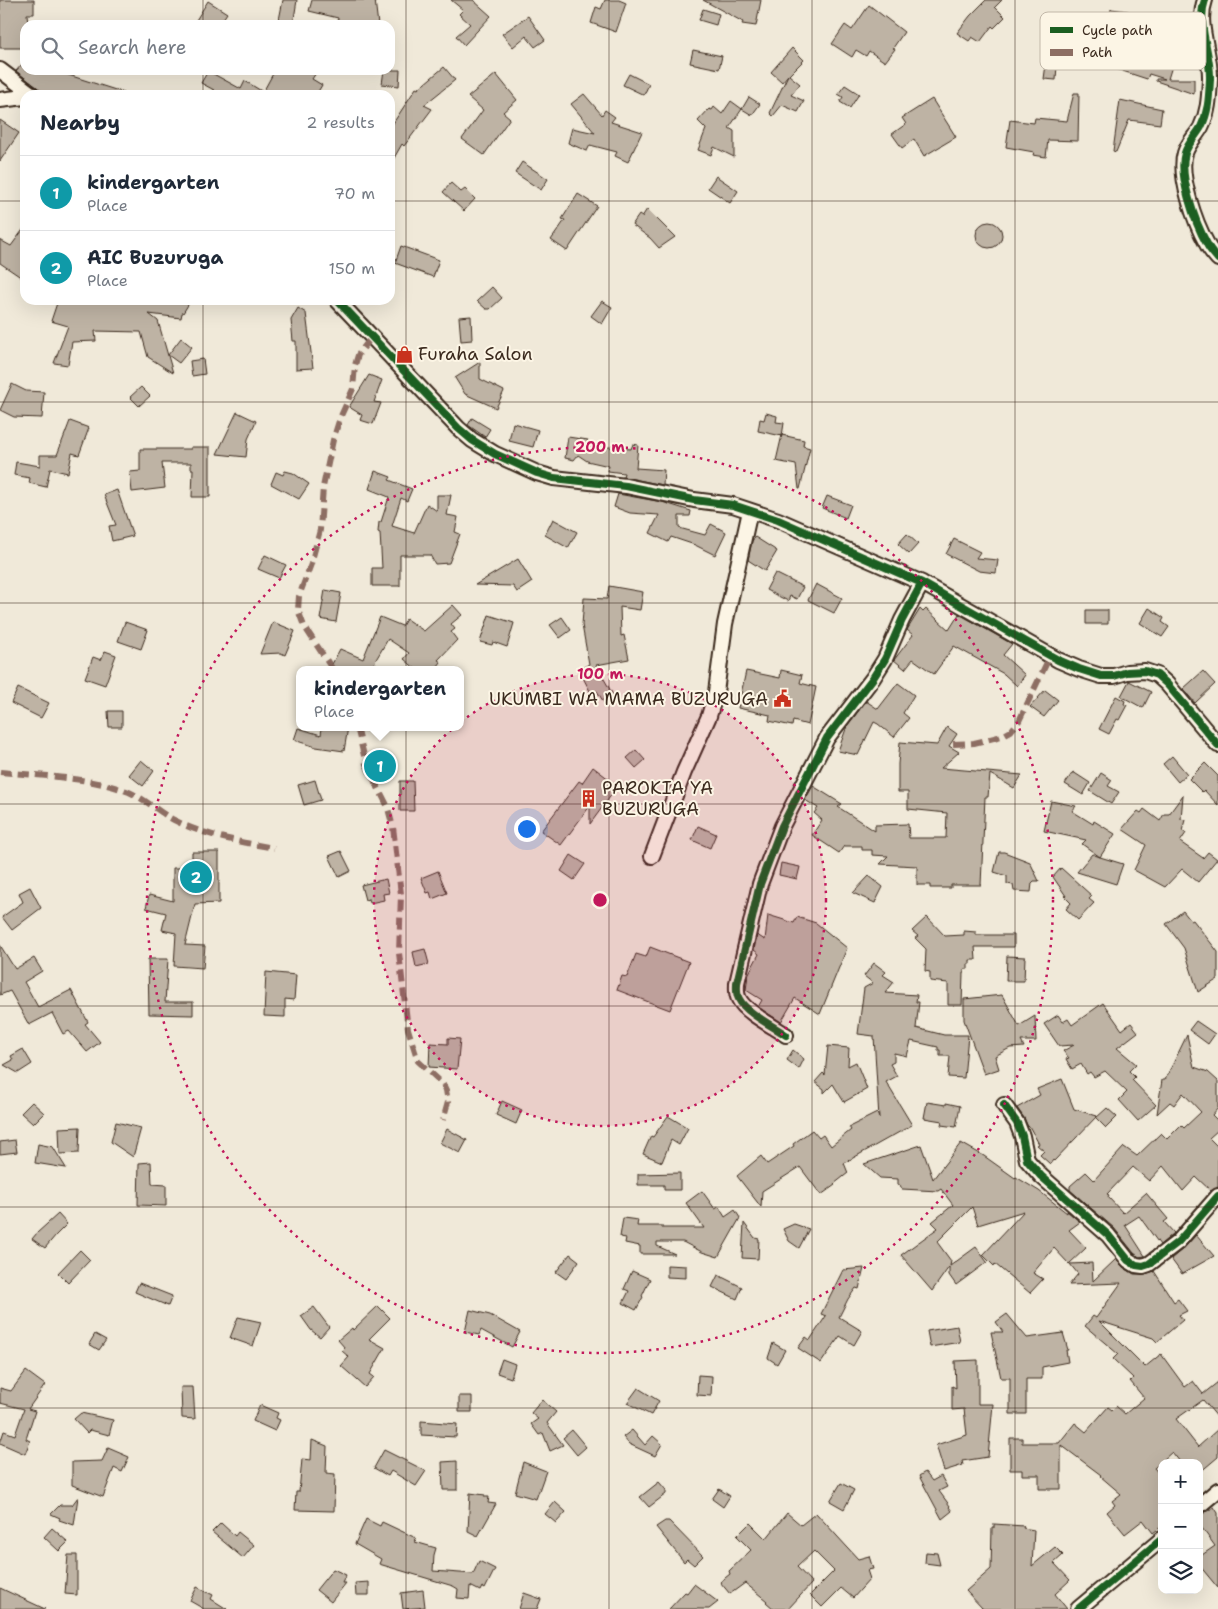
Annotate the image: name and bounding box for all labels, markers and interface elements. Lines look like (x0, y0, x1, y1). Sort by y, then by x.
legend (1040, 12, 1206, 70)
search box (20, 20, 395, 75)
text: Cycle path (1082, 21, 1153, 39)
icon: search (38, 34, 66, 62)
text: Search here (78, 35, 187, 60)
text: Path (1082, 43, 1113, 61)
text: Nearby (40, 109, 120, 137)
text: 2 results (306, 112, 375, 133)
text: kindergarten (87, 170, 219, 195)
text: 1 (52, 183, 60, 204)
text: 70 m (334, 183, 375, 204)
text: Place (87, 195, 128, 216)
text: AIC Buzuruga (87, 245, 223, 270)
text: 2 (50, 258, 62, 279)
text: 150 m (328, 258, 375, 279)
text: Place (87, 270, 128, 291)
place label: Furaha Salon (418, 342, 532, 366)
shop icon: Furaha Salon (394, 344, 414, 364)
text: 200 m (575, 437, 625, 457)
text: 100 m (577, 664, 623, 684)
popup (296, 666, 464, 731)
text: kindergarten (314, 676, 446, 701)
place label: UKUMBI WA MAMA BUZURUGA (489, 687, 768, 711)
public building icon: UKUMBI WA MAMA BUZURUGA (772, 689, 792, 709)
text: Place (314, 701, 355, 722)
pin: 1 (364, 747, 396, 785)
place label: PAROKIA YA BUZURUGA (602, 776, 713, 821)
building icon: PAROKIA YA BUZURUGA (578, 788, 598, 808)
your location (514, 816, 540, 842)
pin: 2 (180, 858, 212, 896)
centre of rings (591, 891, 609, 909)
map controls (1158, 1459, 1203, 1594)
button: + (1158, 1459, 1203, 1504)
button: − (1158, 1504, 1203, 1549)
button: layers (1158, 1549, 1203, 1594)

